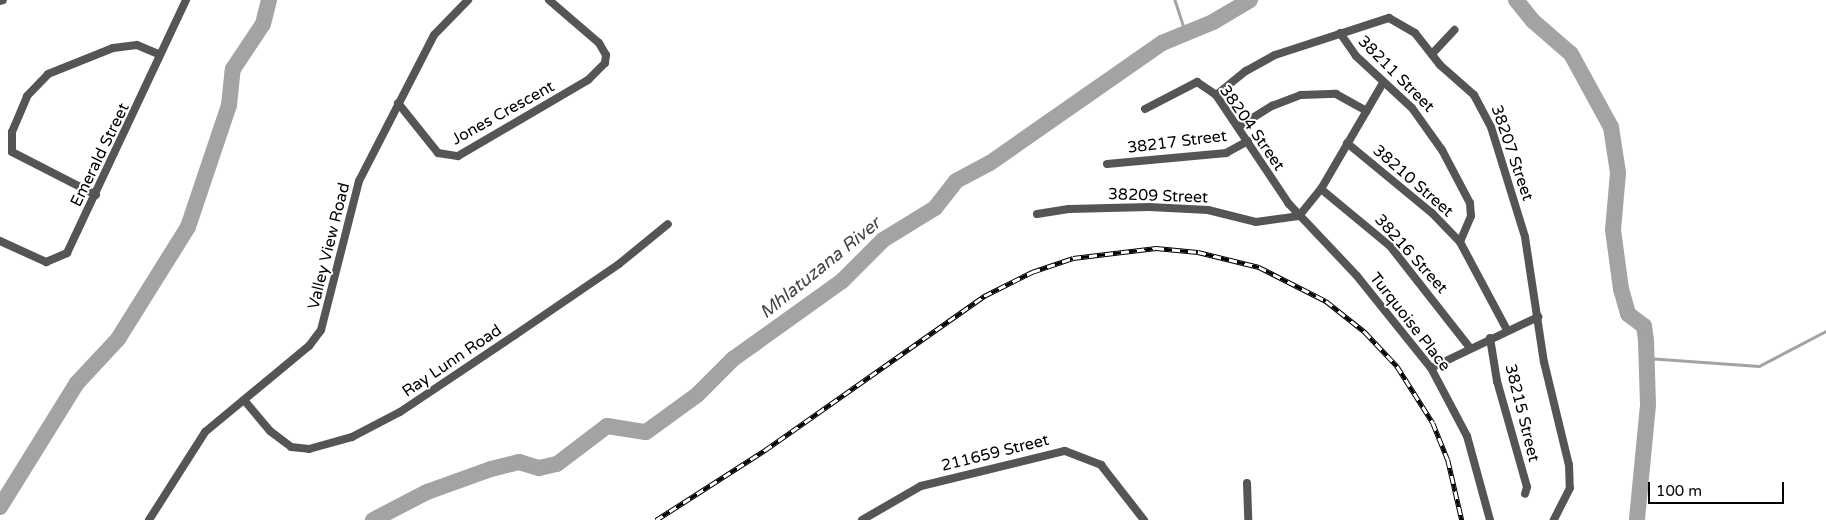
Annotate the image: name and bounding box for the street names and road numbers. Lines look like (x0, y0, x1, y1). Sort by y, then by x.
street label: 38211 Street (1354, 32, 1438, 116)
street label: Jones Crescent (448, 77, 558, 149)
street label: 38204 Street (1215, 81, 1289, 175)
street label: Emerald Street (67, 100, 133, 210)
street label: 38207 Street (1487, 103, 1537, 203)
street label: 38217 Street (1126, 126, 1228, 158)
street label: 38210 Street (1369, 141, 1457, 221)
street label: Valley View Road (304, 181, 354, 311)
street label: 38209 Street (1108, 185, 1208, 207)
street label: 38216 Street (1370, 210, 1452, 298)
street label: Turquoise Place (1365, 269, 1455, 375)
street label: Ray Lunn Road (399, 321, 505, 401)
street label: 38215 Street (1501, 362, 1543, 464)
street label: 211659 Street (939, 430, 1051, 476)

